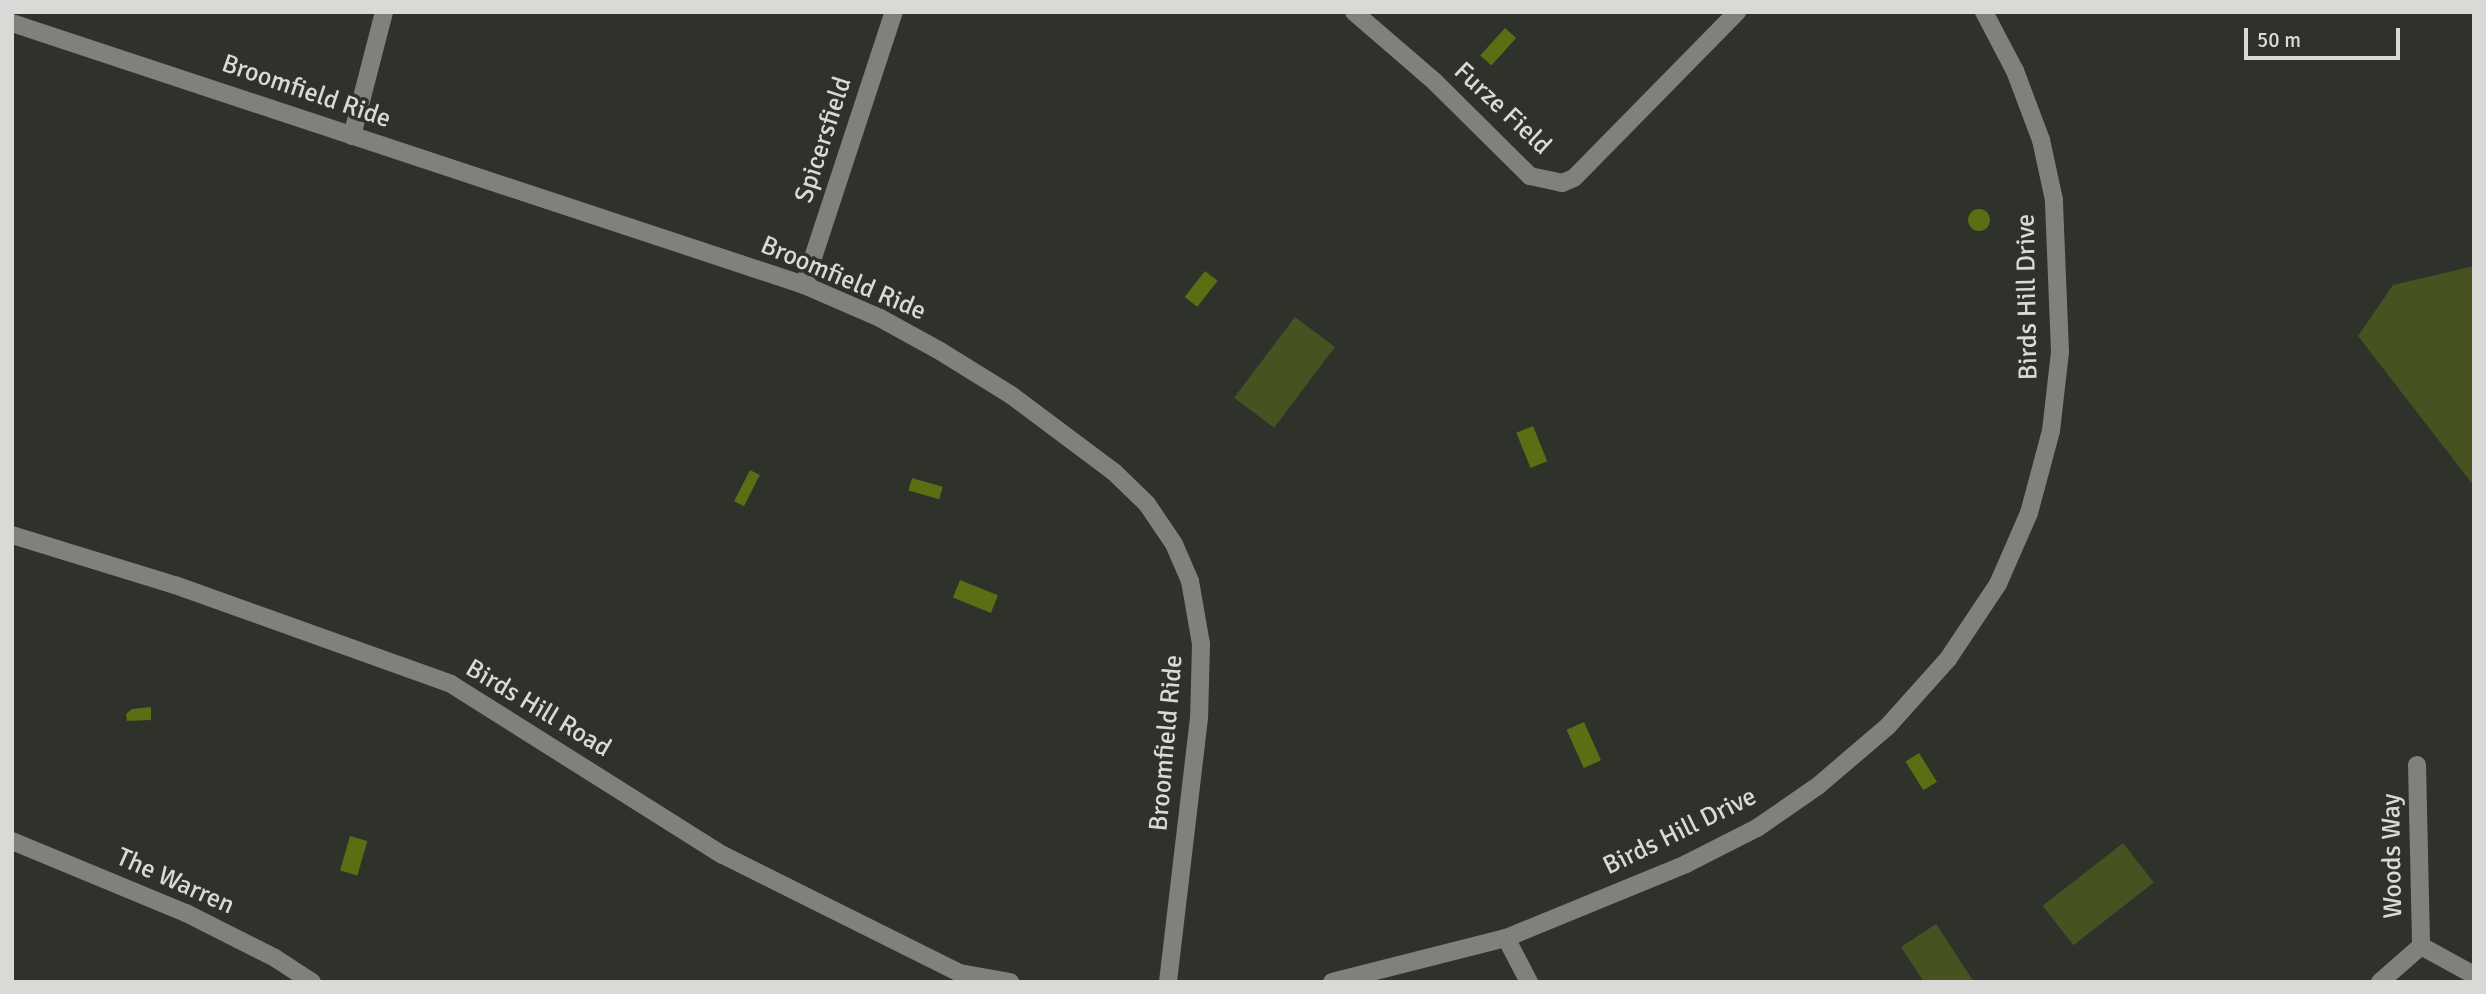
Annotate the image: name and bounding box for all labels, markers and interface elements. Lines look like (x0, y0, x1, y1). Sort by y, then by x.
scale bar (2248, 14, 2404, 58)
text: 50 m (2257, 27, 2301, 53)
street label: Broomfield Ride (217, 48, 395, 136)
street label: Furze Field (1447, 56, 1557, 162)
street label: Spicersfield (789, 73, 859, 207)
street label: Birds Hill Drive (2011, 214, 2045, 380)
street label: Broomfield Ride (756, 230, 930, 328)
street label: Birds Hill Road (460, 653, 616, 765)
street label: Broomfield Ride (1144, 654, 1190, 832)
street label: Birds Hill Drive (1598, 782, 1762, 882)
street label: Woods Way (2376, 793, 2410, 919)
street label: The Warren (111, 842, 239, 922)

